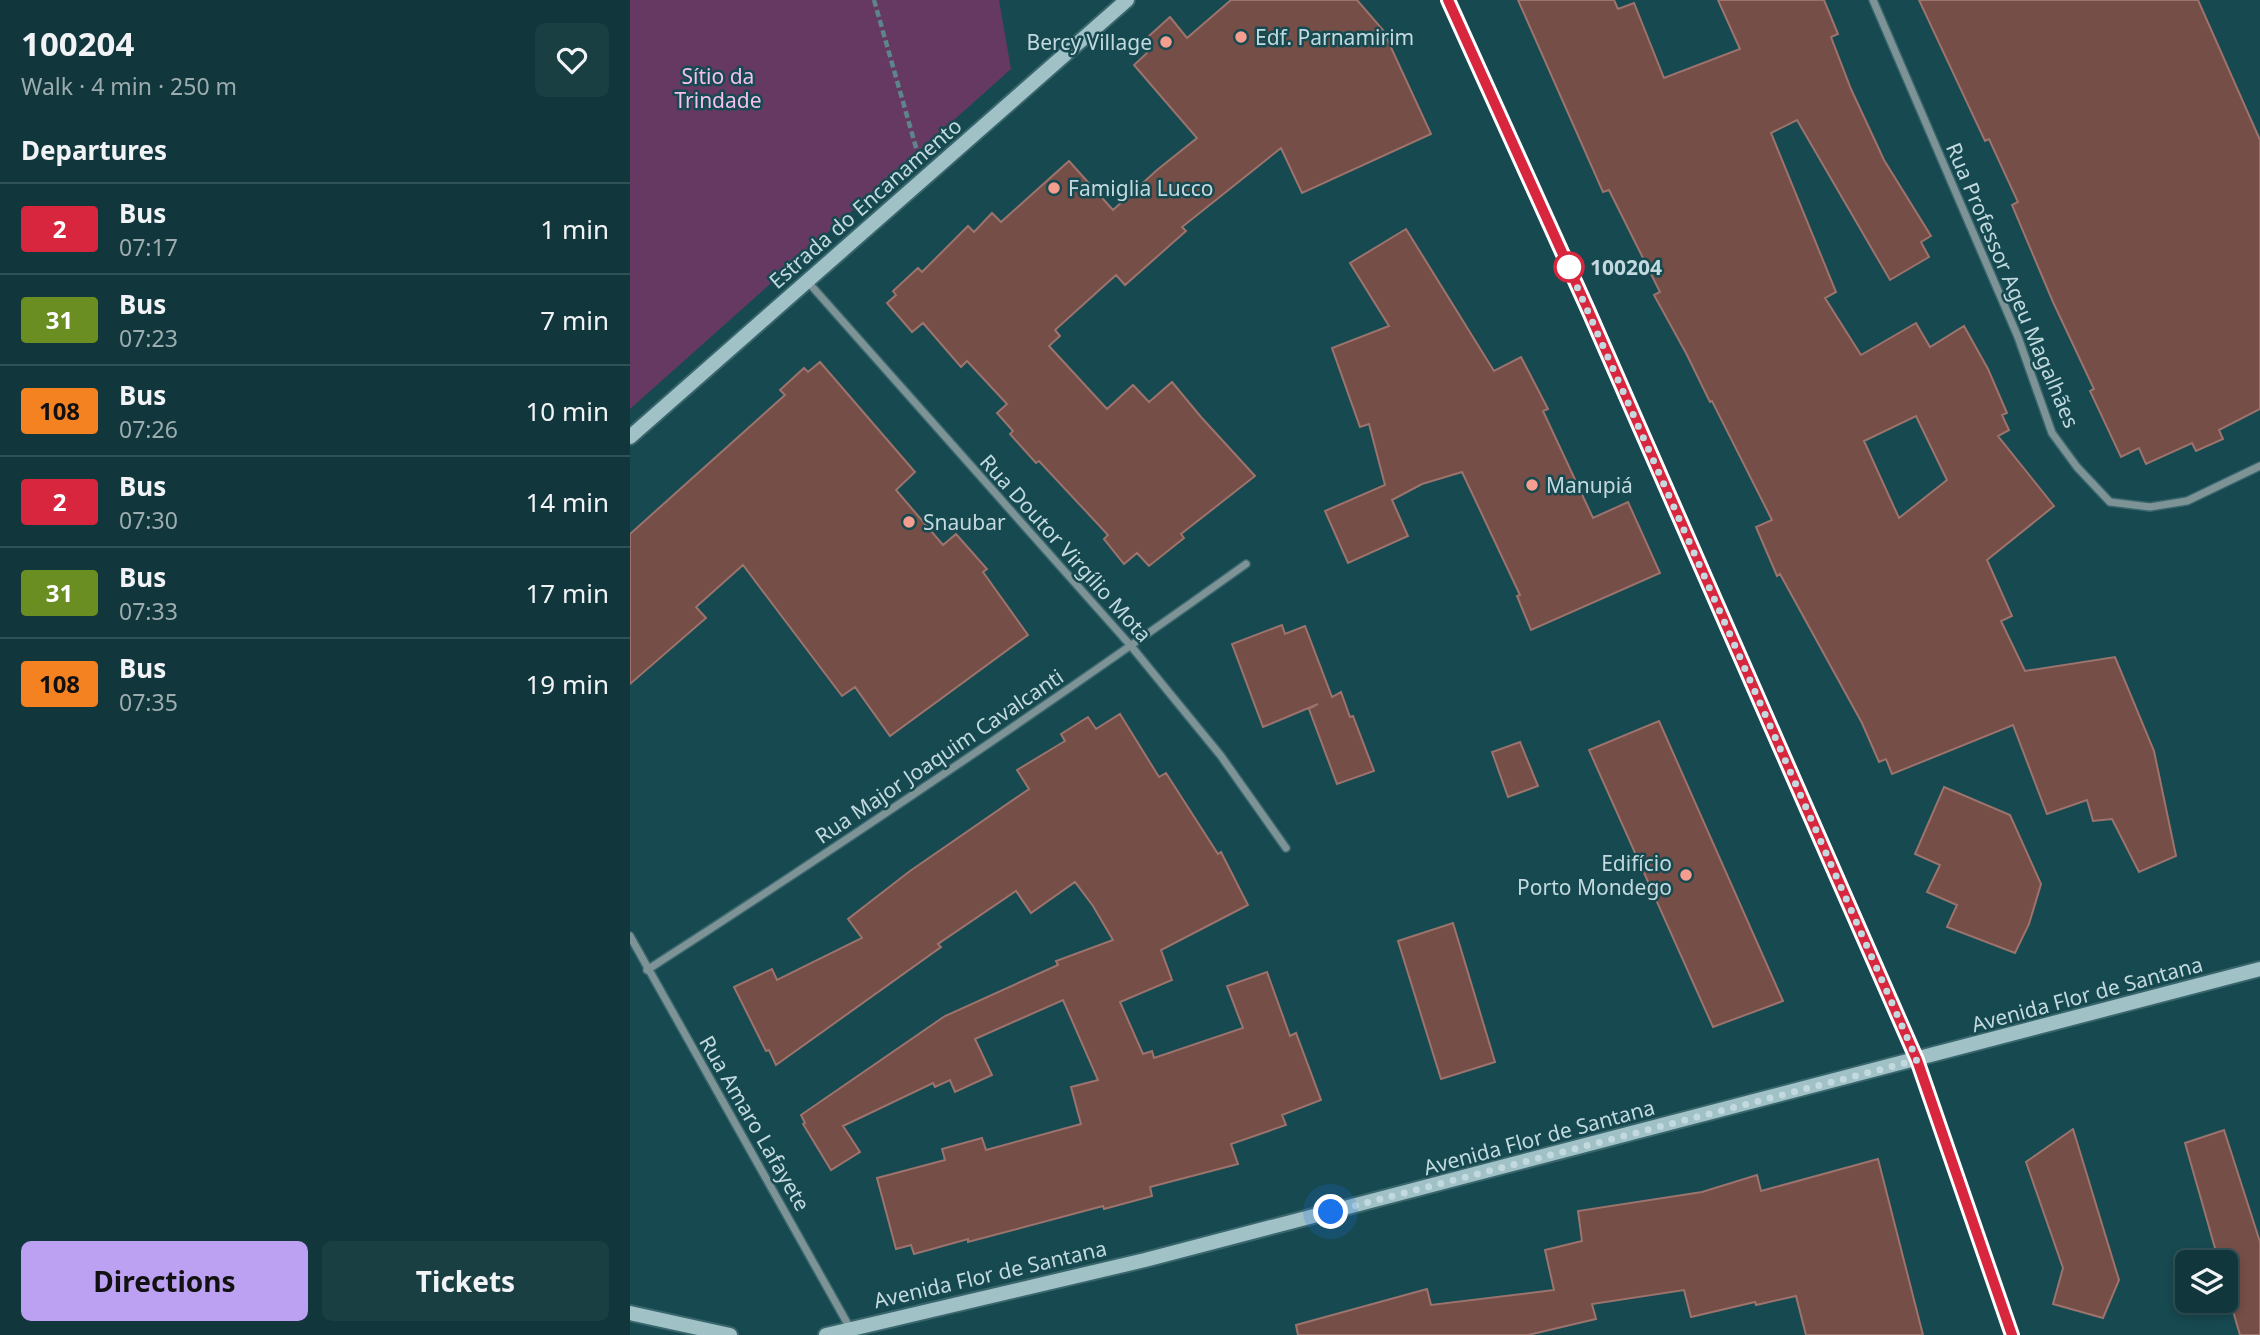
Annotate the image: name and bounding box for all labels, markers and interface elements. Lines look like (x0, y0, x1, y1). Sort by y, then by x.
text: 100204 (21, 21, 134, 66)
button: heart (535, 23, 609, 97)
place label: Edf. Parnamirim (1255, 23, 1414, 51)
place label: Bercy Village (1027, 28, 1152, 56)
marker: Edf. Parnamirim (1233, 29, 1249, 45)
marker: Bercy Village (1158, 34, 1174, 50)
park label: Sítio da Trindade (674, 62, 762, 114)
text: Walk · 4 min · 250 m (21, 70, 237, 102)
street label: Estrada do Encanamento (763, 112, 967, 294)
text: Departures (21, 132, 167, 168)
street label: Rua Professor Ageu Magalhães (1940, 138, 2086, 432)
place label: Famiglia Lucco (1068, 174, 1214, 202)
marker: Famiglia Lucco (1046, 180, 1062, 196)
text: Bus (119, 195, 166, 231)
text: 1 min (540, 211, 609, 247)
text: 2 (53, 212, 66, 245)
text: 07:17 (119, 231, 178, 263)
marker: 100204 (1554, 252, 1584, 282)
place label: 100204 (1590, 253, 1662, 281)
text: Bus (119, 286, 166, 322)
text: 7 min (540, 302, 609, 338)
text: 31 (46, 303, 73, 336)
text: 07:23 (119, 322, 178, 354)
text: Bus (119, 377, 166, 413)
text: 10 min (525, 393, 609, 429)
text: 108 (39, 394, 80, 427)
text: 07:26 (119, 413, 178, 445)
street label: Rua Doutor Virgílio Mota (974, 448, 1158, 648)
text: Bus (119, 468, 166, 504)
place label: Manupiá (1546, 471, 1633, 499)
marker: Manupiá (1524, 477, 1540, 493)
text: 14 min (525, 484, 609, 520)
text: 2 (53, 485, 66, 518)
text: 07:30 (119, 504, 178, 536)
place label: Snaubar (923, 508, 1006, 536)
marker: Snaubar (901, 514, 917, 530)
text: Bus (119, 559, 166, 595)
text: 17 min (525, 575, 609, 611)
text: 31 (46, 576, 73, 609)
text: 07:33 (119, 595, 178, 627)
text: Bus (119, 650, 166, 686)
street label: Rua Major Joaquim Cavalcanti (809, 662, 1069, 850)
text: 19 min (525, 666, 609, 702)
text: 108 (39, 667, 80, 700)
text: 07:35 (119, 686, 178, 718)
place label: Edifício Porto Mondego (1517, 849, 1672, 901)
marker: Edifício Porto Mondego (1678, 867, 1694, 883)
street label: Avenida Flor de Santana (1968, 950, 2206, 1038)
street label: Rua Amaro Lafayete (693, 1030, 817, 1216)
street label: Avenida Flor de Santana (1420, 1093, 1658, 1181)
your location (1313, 1194, 1348, 1229)
street label: Avenida Flor de Santana (871, 1234, 1109, 1314)
button: Directions (21, 1241, 308, 1321)
button: Tickets (322, 1241, 609, 1321)
map controls (2175, 1250, 2238, 1313)
button: layers (2175, 1250, 2238, 1313)

